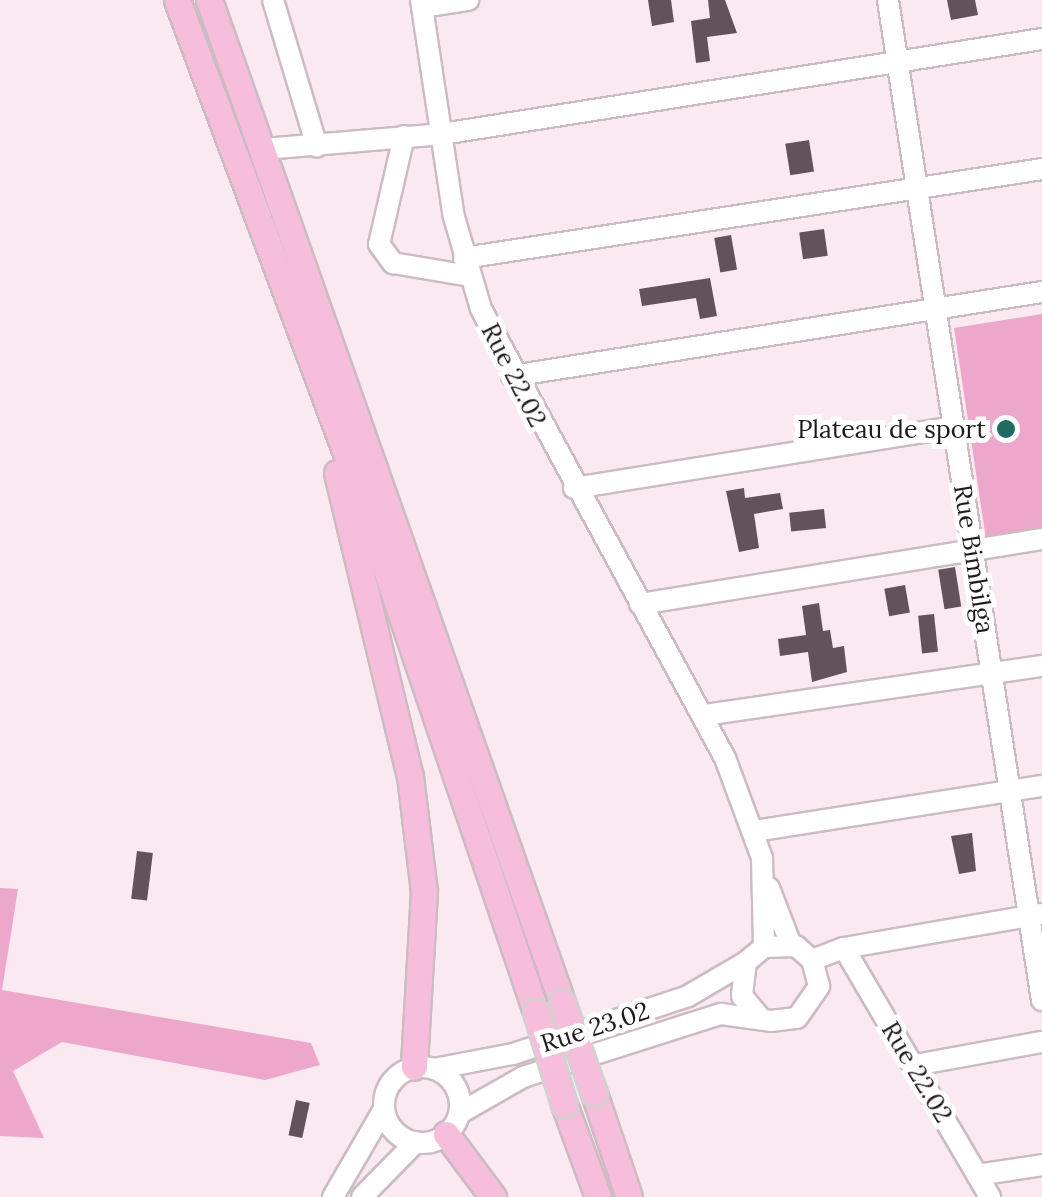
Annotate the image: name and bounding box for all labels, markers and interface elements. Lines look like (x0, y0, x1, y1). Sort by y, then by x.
street label: Rue 22.02 (475, 318, 553, 432)
place label: Plateau de sport (797, 414, 986, 444)
marker: Plateau de sport (995, 418, 1017, 440)
street label: Rue Bimbilga (947, 482, 1001, 636)
street label: Rue 23.02 (537, 995, 653, 1059)
street label: Rue 22.02 (875, 1016, 959, 1128)

